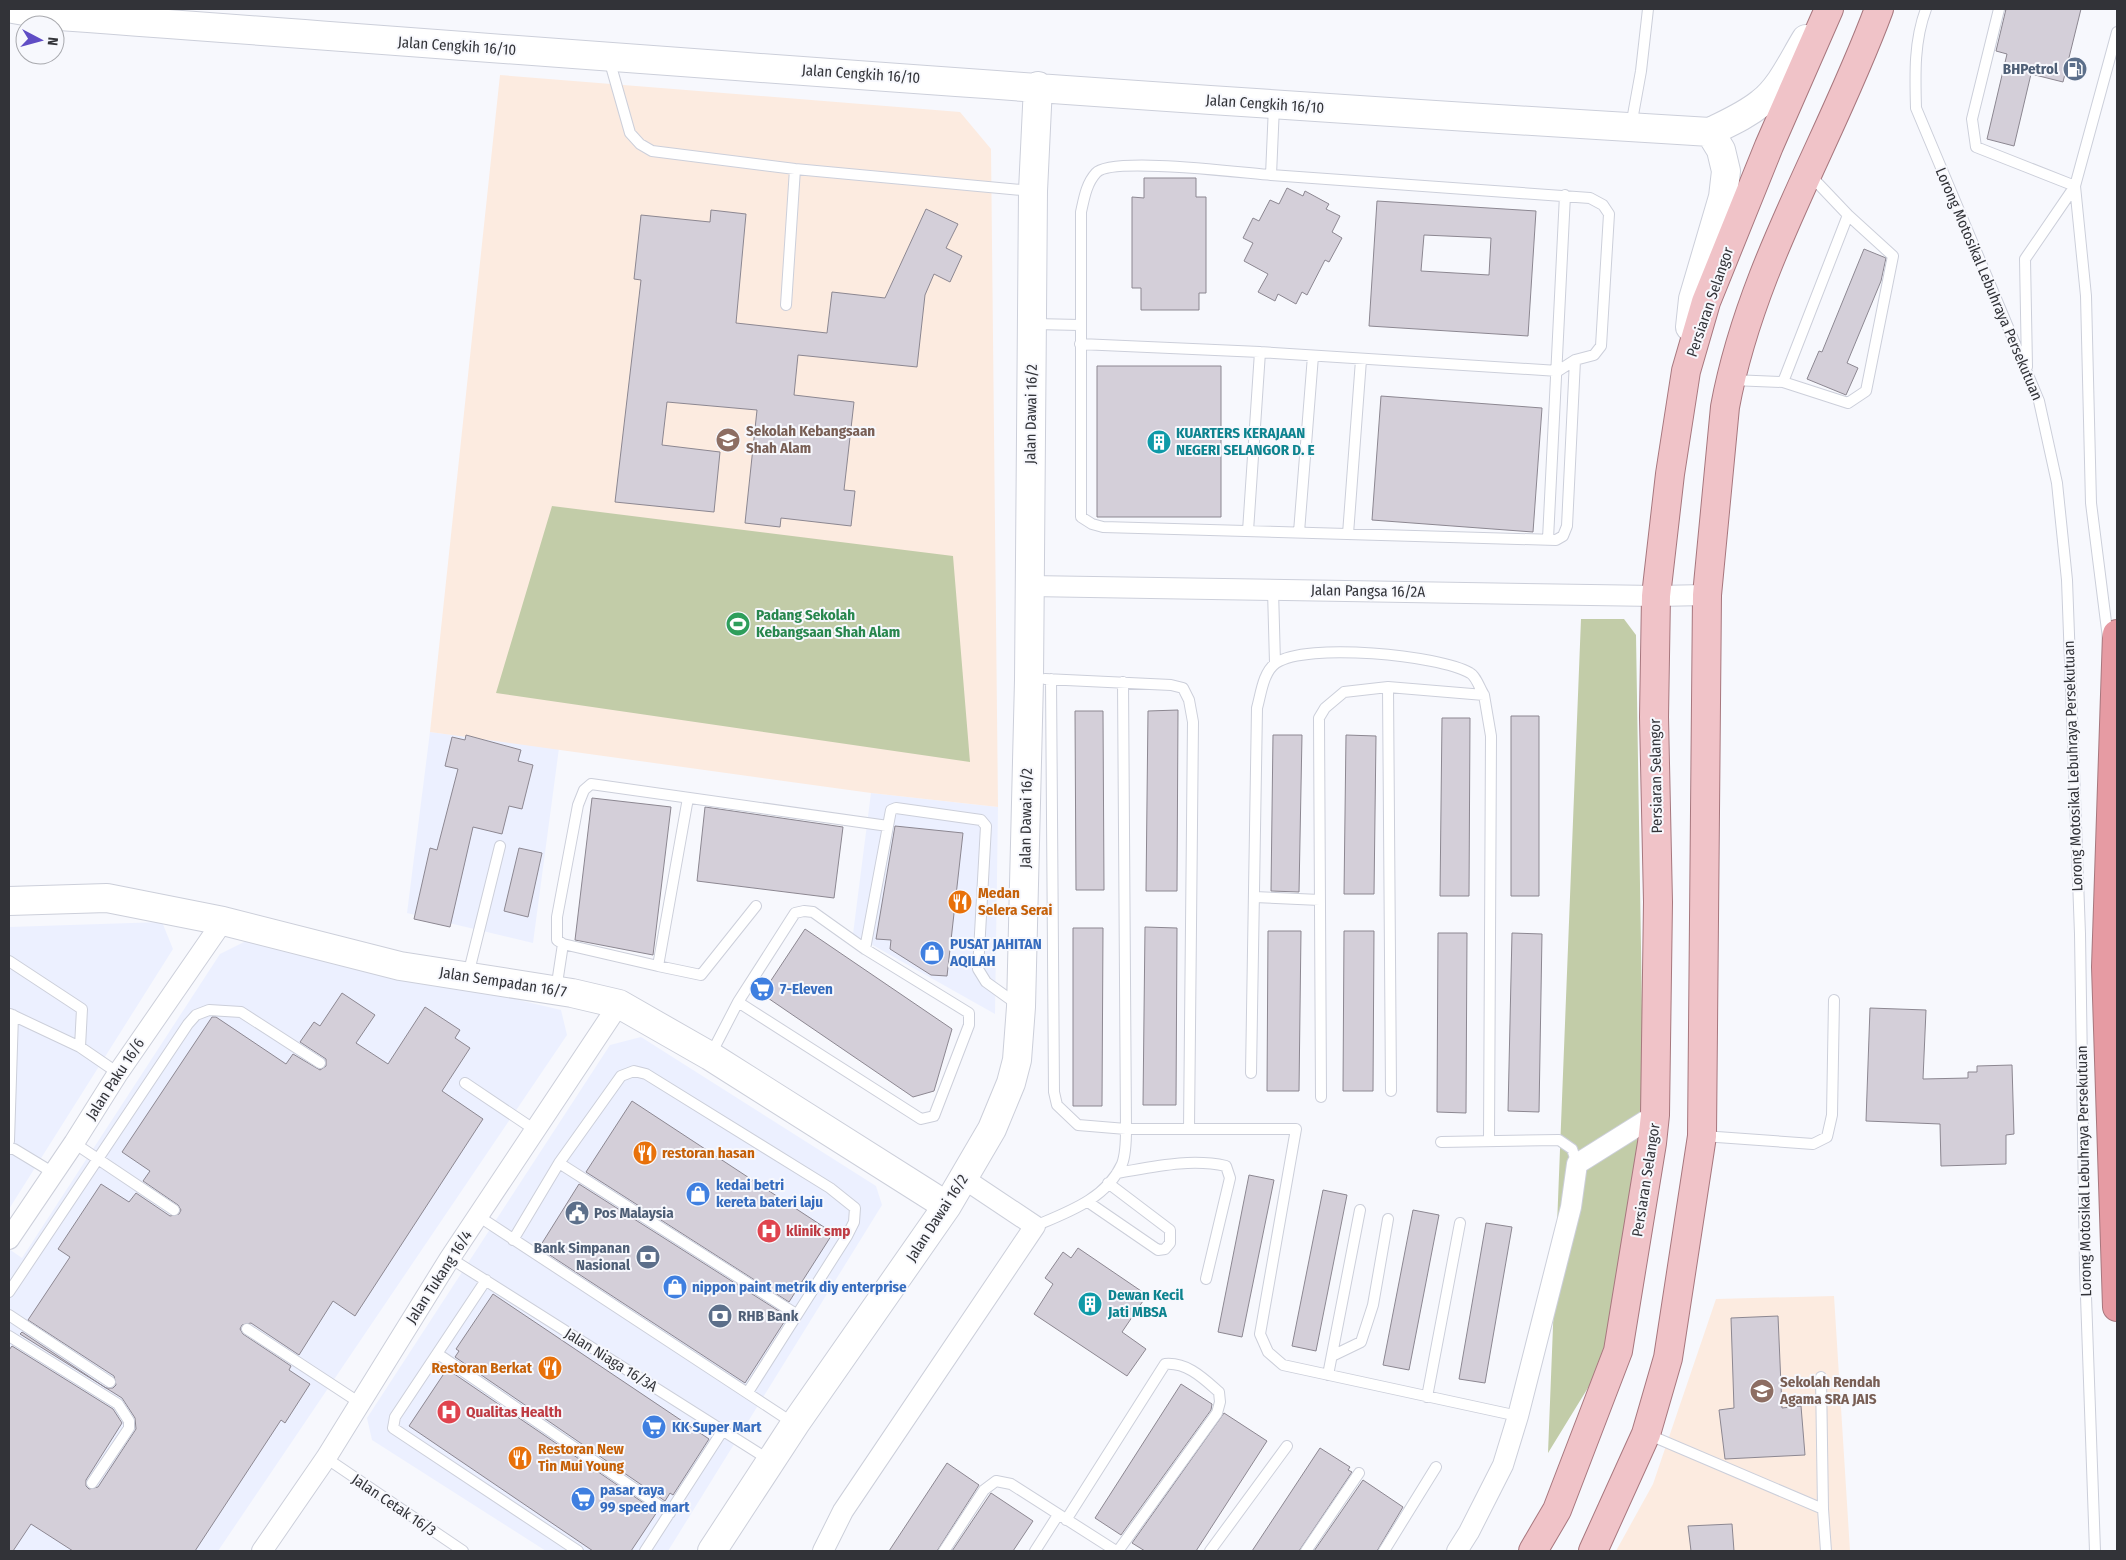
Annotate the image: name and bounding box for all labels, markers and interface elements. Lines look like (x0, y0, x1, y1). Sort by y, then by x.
north arrow (15, 15, 65, 65)
street label: Jalan Cengkih 16/10 (397, 33, 517, 59)
text: N (44, 36, 61, 46)
fuel station icon: BHPetrol (2062, 56, 2088, 82)
place label: BHPetrol (2003, 60, 2059, 78)
street label: Jalan Cengkih 16/10 (801, 61, 921, 87)
street label: Jalan Cengkih 16/10 (1205, 91, 1325, 117)
street label: Lorong Motosikal Lebuhraya Persekutuan (1932, 165, 2046, 403)
street label: Persiaran Selangor (1683, 244, 1737, 359)
street label: Jalan Dawai 16/2 (1021, 363, 1041, 464)
place label: Sekolah Kebangsaan Shah Alam (746, 422, 875, 457)
place label: KUARTERS KERAJAAN NEGERI SELANGOR D. E (1176, 424, 1315, 459)
school or university icon: Sekolah Kebangsaan Shah Alam (715, 427, 741, 453)
building icon: KUARTERS KERAJAAN NEGERI SELANGOR D. E (1146, 429, 1172, 455)
street label: Jalan Pangsa 16/2A (1311, 581, 1425, 601)
place label: Padang Sekolah Kebangsaan Shah Alam (756, 606, 900, 641)
sports icon: Padang Sekolah Kebangsaan Shah Alam (725, 611, 751, 637)
street label: Lorong Motosikal Lebuhraya Persekutuan (2060, 640, 2086, 892)
street label: Persiaran Selangor (1646, 718, 1666, 834)
street label: Jalan Dawai 16/2 (1016, 767, 1036, 868)
place label: Medan Selera Serai (978, 884, 1053, 919)
restaurant icon: Medan Selera Serai (947, 889, 973, 915)
place label: PUSAT JAHITAN AQILAH (949, 935, 1042, 970)
shop icon: PUSAT JAHITAN AQILAH (919, 940, 945, 966)
street label: Jalan Sempadan 16/7 (438, 963, 568, 1001)
supermarket icon: 7-Eleven (749, 976, 775, 1002)
place label: 7-Eleven (780, 980, 833, 998)
street label: Jalan Paku 16/6 (82, 1035, 148, 1123)
street label: Lorong Motosikal Lebuhraya Persekutuan (2073, 1045, 2095, 1297)
street label: Persiaran Selangor (1628, 1121, 1664, 1238)
restaurant icon: restoran hasan (632, 1140, 658, 1166)
place label: restoran hasan (662, 1144, 755, 1162)
street label: Jalan Dawai 16/2 (902, 1171, 972, 1265)
place label: kedai betri kereta bateri laju (716, 1176, 823, 1211)
shop icon: kedai betri kereta bateri laju (685, 1181, 711, 1207)
public building icon: Pos Malaysia (564, 1200, 590, 1226)
place label: Pos Malaysia (594, 1204, 674, 1222)
hospital icon: klinik smp (756, 1218, 782, 1244)
place label: klinik smp (786, 1222, 850, 1240)
street label: Jalan Tukang 16/4 (402, 1227, 476, 1327)
place label: Bank Simpanan Nasional (534, 1239, 631, 1274)
bank icon: Bank Simpanan Nasional (635, 1244, 661, 1270)
shop icon: nippon paint metrik diy enterprise (662, 1274, 688, 1300)
place label: nippon paint metrik diy enterprise (692, 1278, 907, 1296)
place label: Dewan Kecil Jati MBSA (1107, 1286, 1185, 1321)
building icon: Dewan Kecil Jati MBSA (1077, 1291, 1103, 1317)
bank icon: RHB Bank (707, 1303, 733, 1329)
place label: RHB Bank (738, 1307, 799, 1325)
street label: Jalan Niaga 16/3A (561, 1324, 661, 1396)
restaurant icon: Restoran Berkat (537, 1355, 563, 1381)
place label: Restoran Berkat (431, 1359, 533, 1377)
place label: Sekolah Rendah Agama SRA JAIS (1779, 1373, 1881, 1408)
school or university icon: Sekolah Rendah Agama SRA JAIS (1749, 1378, 1775, 1404)
hospital icon: Qualitas Health (436, 1399, 462, 1425)
place label: Qualitas Health (466, 1403, 562, 1421)
supermarket icon: KK Super Mart (641, 1414, 667, 1440)
place label: KK Super Mart (672, 1418, 762, 1436)
place label: Restoran New Tin Mui Young (538, 1440, 625, 1475)
restaurant icon: Restoran New Tin Mui Young (507, 1445, 533, 1471)
street label: Jalan Cetak 16/3 (348, 1470, 440, 1540)
place label: pasar raya 99 speed mart (600, 1481, 690, 1516)
supermarket icon: pasar raya 99 speed mart (570, 1486, 596, 1512)

